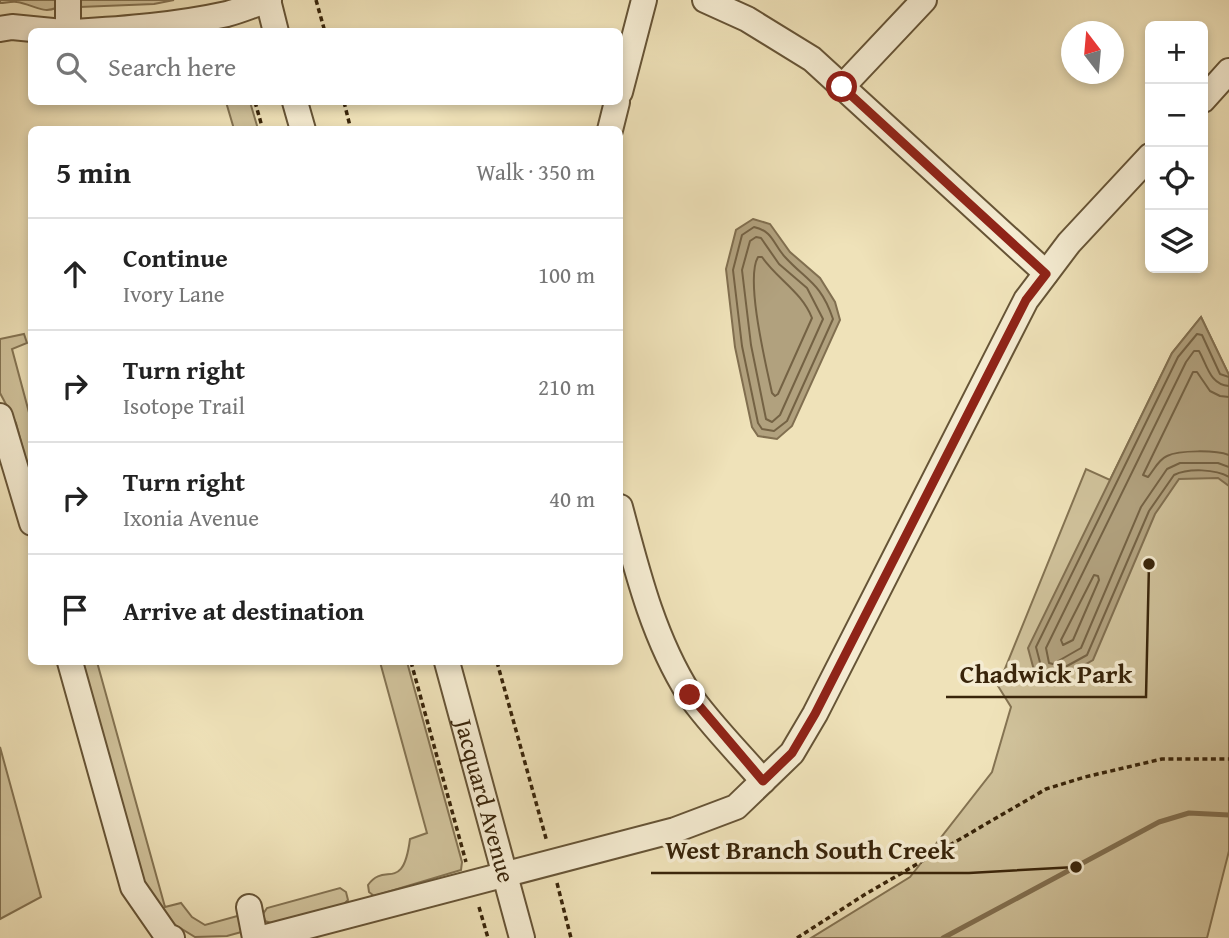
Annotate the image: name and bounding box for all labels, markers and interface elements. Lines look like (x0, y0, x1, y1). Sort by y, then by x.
north arrow (1061, 21, 1124, 84)
map controls (1145, 21, 1208, 273)
button: + (1145, 21, 1208, 84)
search box (28, 28, 623, 105)
text: Search here (108, 47, 236, 86)
icon: search (52, 48, 90, 86)
route start (826, 71, 857, 102)
button: − (1145, 84, 1208, 147)
button: locate (1145, 147, 1208, 210)
text: 5 min (56, 150, 131, 194)
text: Walk · 350 m (476, 155, 595, 188)
button: layers (1145, 210, 1208, 273)
text: Continue (123, 238, 228, 277)
icon: ahead (56, 255, 94, 293)
text: 100 m (538, 258, 595, 291)
text: Ivory Lane (123, 277, 225, 310)
text: Turn right (123, 350, 245, 389)
icon: right (56, 367, 94, 405)
text: 210 m (538, 370, 595, 403)
text: Isotope Trail (123, 389, 245, 422)
text: Turn right (123, 462, 245, 501)
icon: right (56, 479, 94, 517)
text: 40 m (549, 482, 595, 515)
text: Ixonia Avenue (123, 501, 259, 534)
icon: arrive (56, 591, 94, 629)
text: Arrive at destination (123, 591, 364, 630)
callout: Chadwick Park (946, 650, 1146, 697)
text: Chadwick Park (960, 654, 1132, 693)
route end (674, 679, 705, 710)
street label: Jacquard Avenue (446, 712, 524, 887)
callout: West Branch South Creek (651, 826, 969, 873)
text: West Branch South Creek (665, 830, 955, 869)

